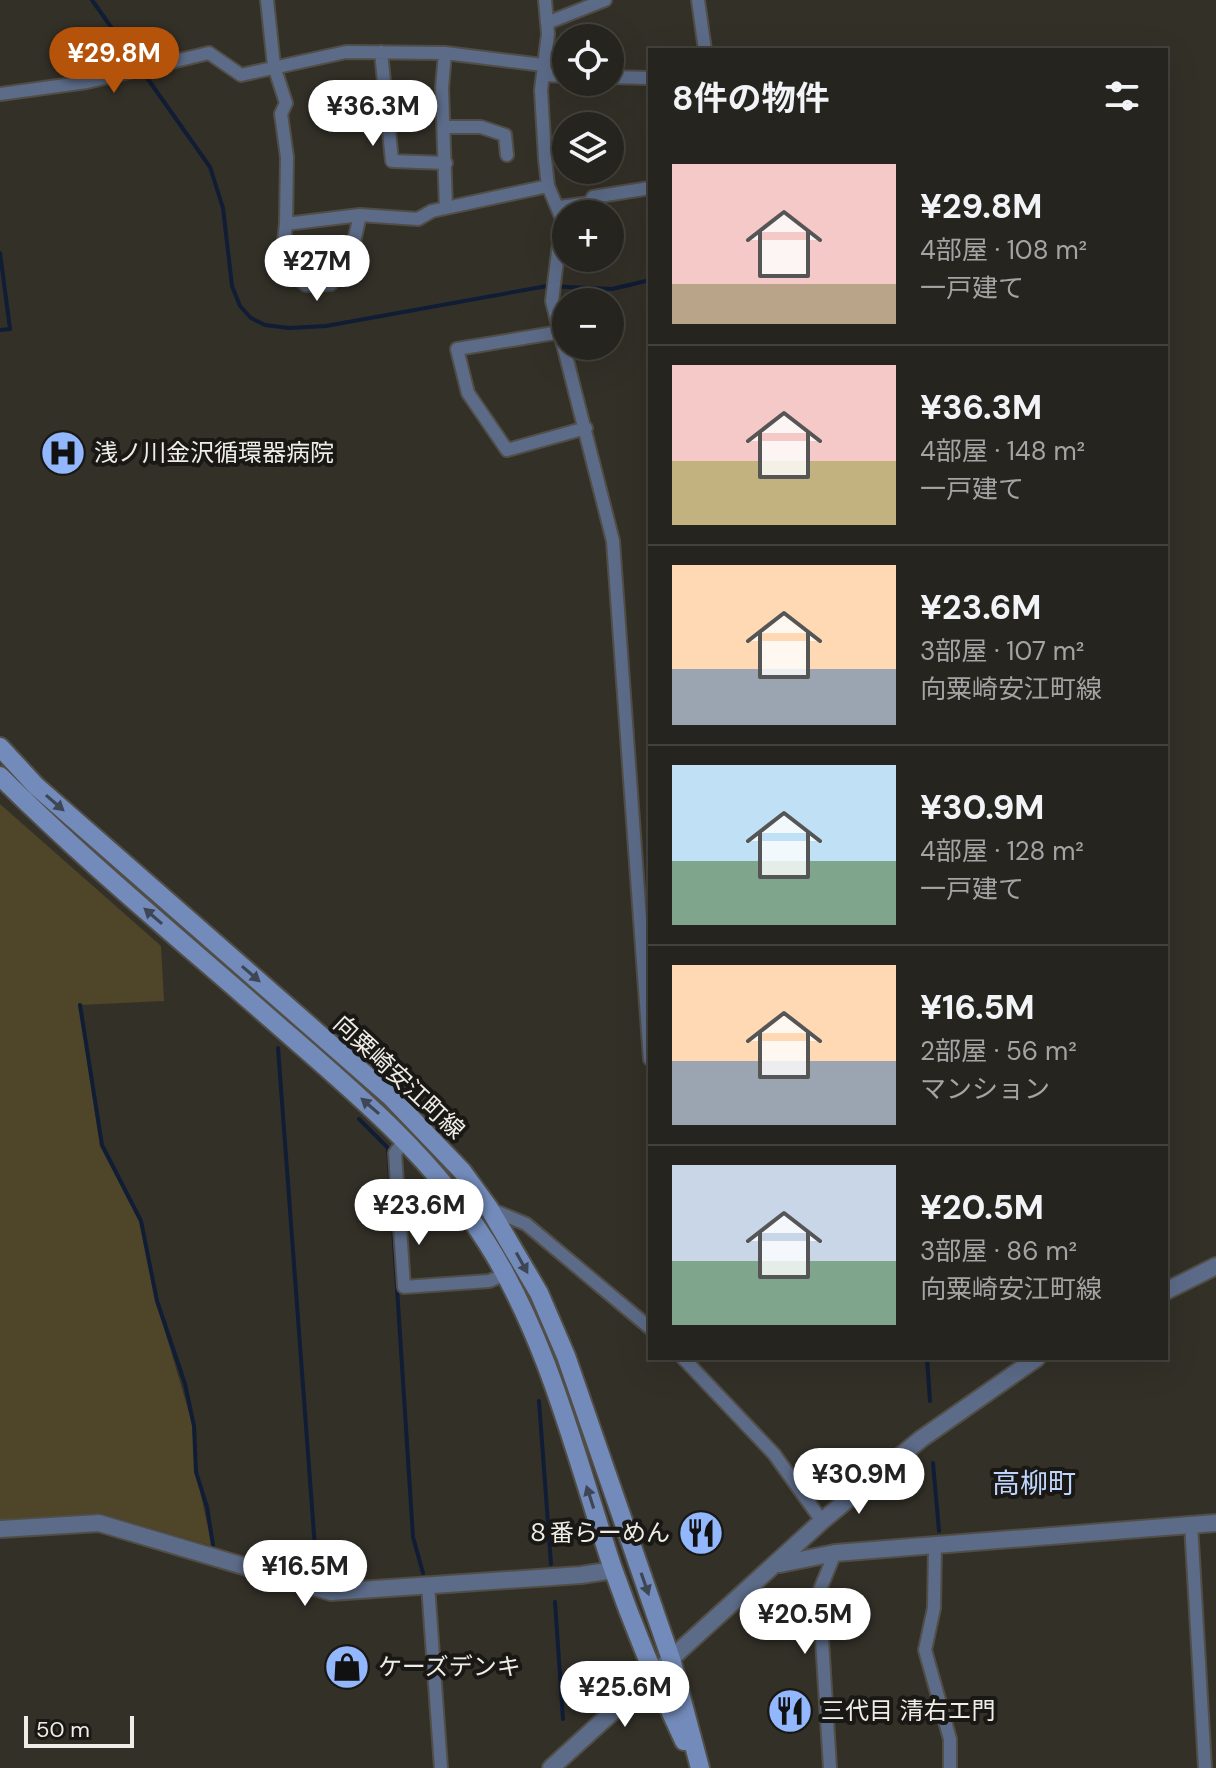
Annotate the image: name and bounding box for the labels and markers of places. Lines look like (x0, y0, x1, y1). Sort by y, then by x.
pin: ¥29.8M (49, 27, 179, 95)
pin: ¥36.3M (308, 80, 438, 148)
pin: ¥27M (270, 235, 364, 303)
hospital icon: 浅ノ川金沢循環器病院 (39, 429, 87, 477)
place label: 浅ノ川金沢循環器病院 (94, 437, 334, 468)
pin: ¥23.6M (354, 1179, 484, 1247)
pin: ¥30.9M (794, 1448, 924, 1516)
restaurant icon: ８番らーめん (677, 1509, 725, 1557)
place label: ８番らーめん (526, 1517, 670, 1548)
pin: ¥16.5M (240, 1540, 370, 1608)
pin: ¥20.5M (740, 1588, 870, 1656)
shop icon: ケーズデンキ (323, 1643, 371, 1691)
place label: ケーズデンキ (378, 1651, 521, 1682)
pin: ¥25.6M (560, 1661, 690, 1729)
restaurant icon: 三代目 清右エ門 (766, 1687, 814, 1735)
place label: 三代目 清右エ門 (821, 1695, 995, 1726)

